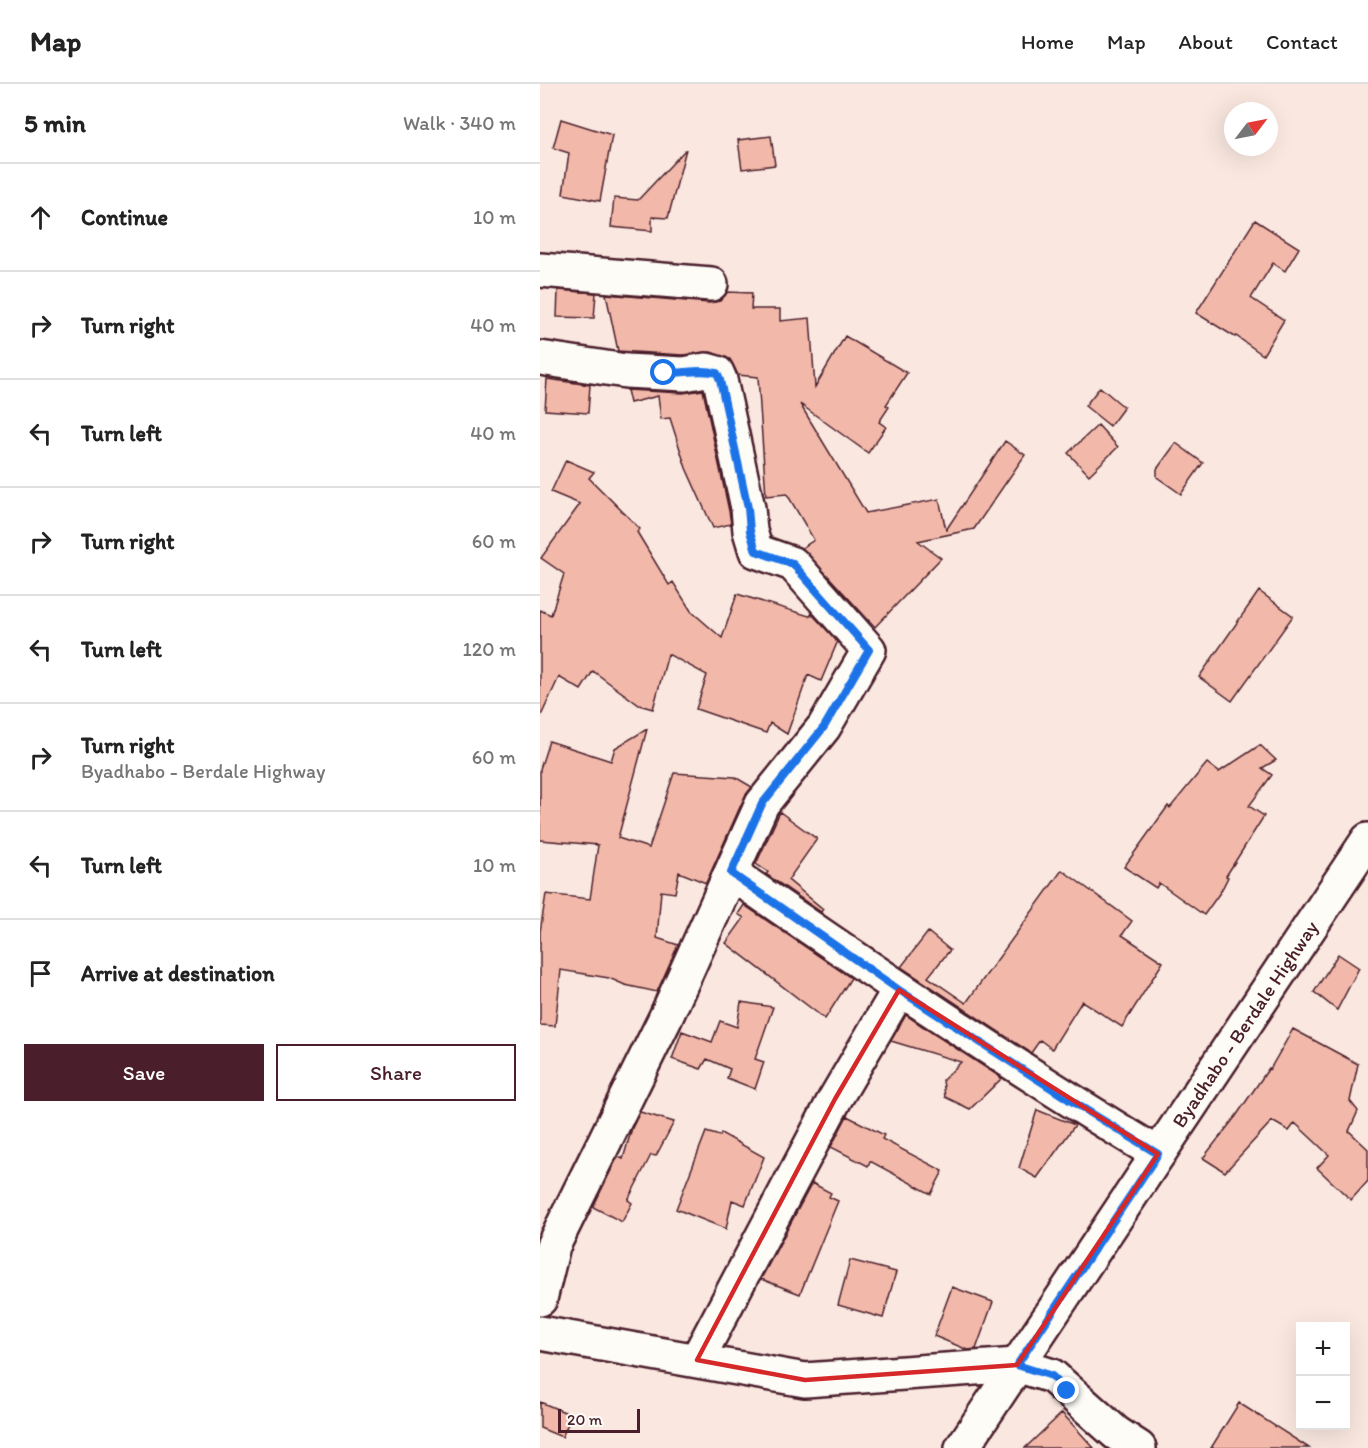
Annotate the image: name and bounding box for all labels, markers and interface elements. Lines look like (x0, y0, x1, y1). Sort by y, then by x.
text: Map (30, 24, 81, 58)
text: Home (1021, 29, 1074, 54)
text: Map (1107, 29, 1146, 54)
text: About (1179, 29, 1233, 54)
text: Contact (1266, 29, 1338, 54)
north arrow (1224, 102, 1278, 156)
text: 5 min (24, 107, 86, 139)
text: Walk · 340 m (403, 111, 516, 135)
icon: ahead (24, 201, 57, 234)
text: Continue (81, 204, 168, 231)
text: 10 m (473, 205, 516, 229)
icon: right (24, 309, 57, 342)
text: Turn right (81, 312, 175, 339)
text: 40 m (470, 313, 516, 337)
route start (650, 359, 676, 385)
icon: left (24, 417, 57, 450)
text: Turn left (81, 420, 162, 447)
text: 40 m (470, 421, 516, 445)
icon: right (24, 525, 57, 558)
text: Turn right (81, 528, 175, 555)
text: 60 m (472, 529, 516, 553)
icon: left (24, 633, 57, 666)
text: Turn left (81, 636, 162, 663)
text: 120 m (463, 637, 516, 661)
text: Turn right (81, 732, 175, 759)
icon: right (24, 741, 57, 774)
text: 60 m (472, 745, 516, 769)
text: Byadhabo - Berdale Highway (81, 759, 325, 783)
icon: left (24, 849, 57, 882)
text: Turn left (81, 852, 162, 879)
text: 10 m (473, 853, 516, 877)
street label: Byadhabo - Berdale Highway (1167, 916, 1324, 1132)
icon: arrive (24, 957, 57, 990)
text: Arrive at destination (81, 960, 275, 987)
button: Save (24, 1044, 264, 1101)
button: Share (276, 1044, 516, 1101)
map controls (1296, 1322, 1350, 1430)
button: + (1296, 1322, 1350, 1376)
button: − (1296, 1376, 1350, 1430)
route end (1053, 1377, 1079, 1403)
scale bar (558, 1406, 640, 1434)
text: 20 m (567, 1410, 602, 1429)

